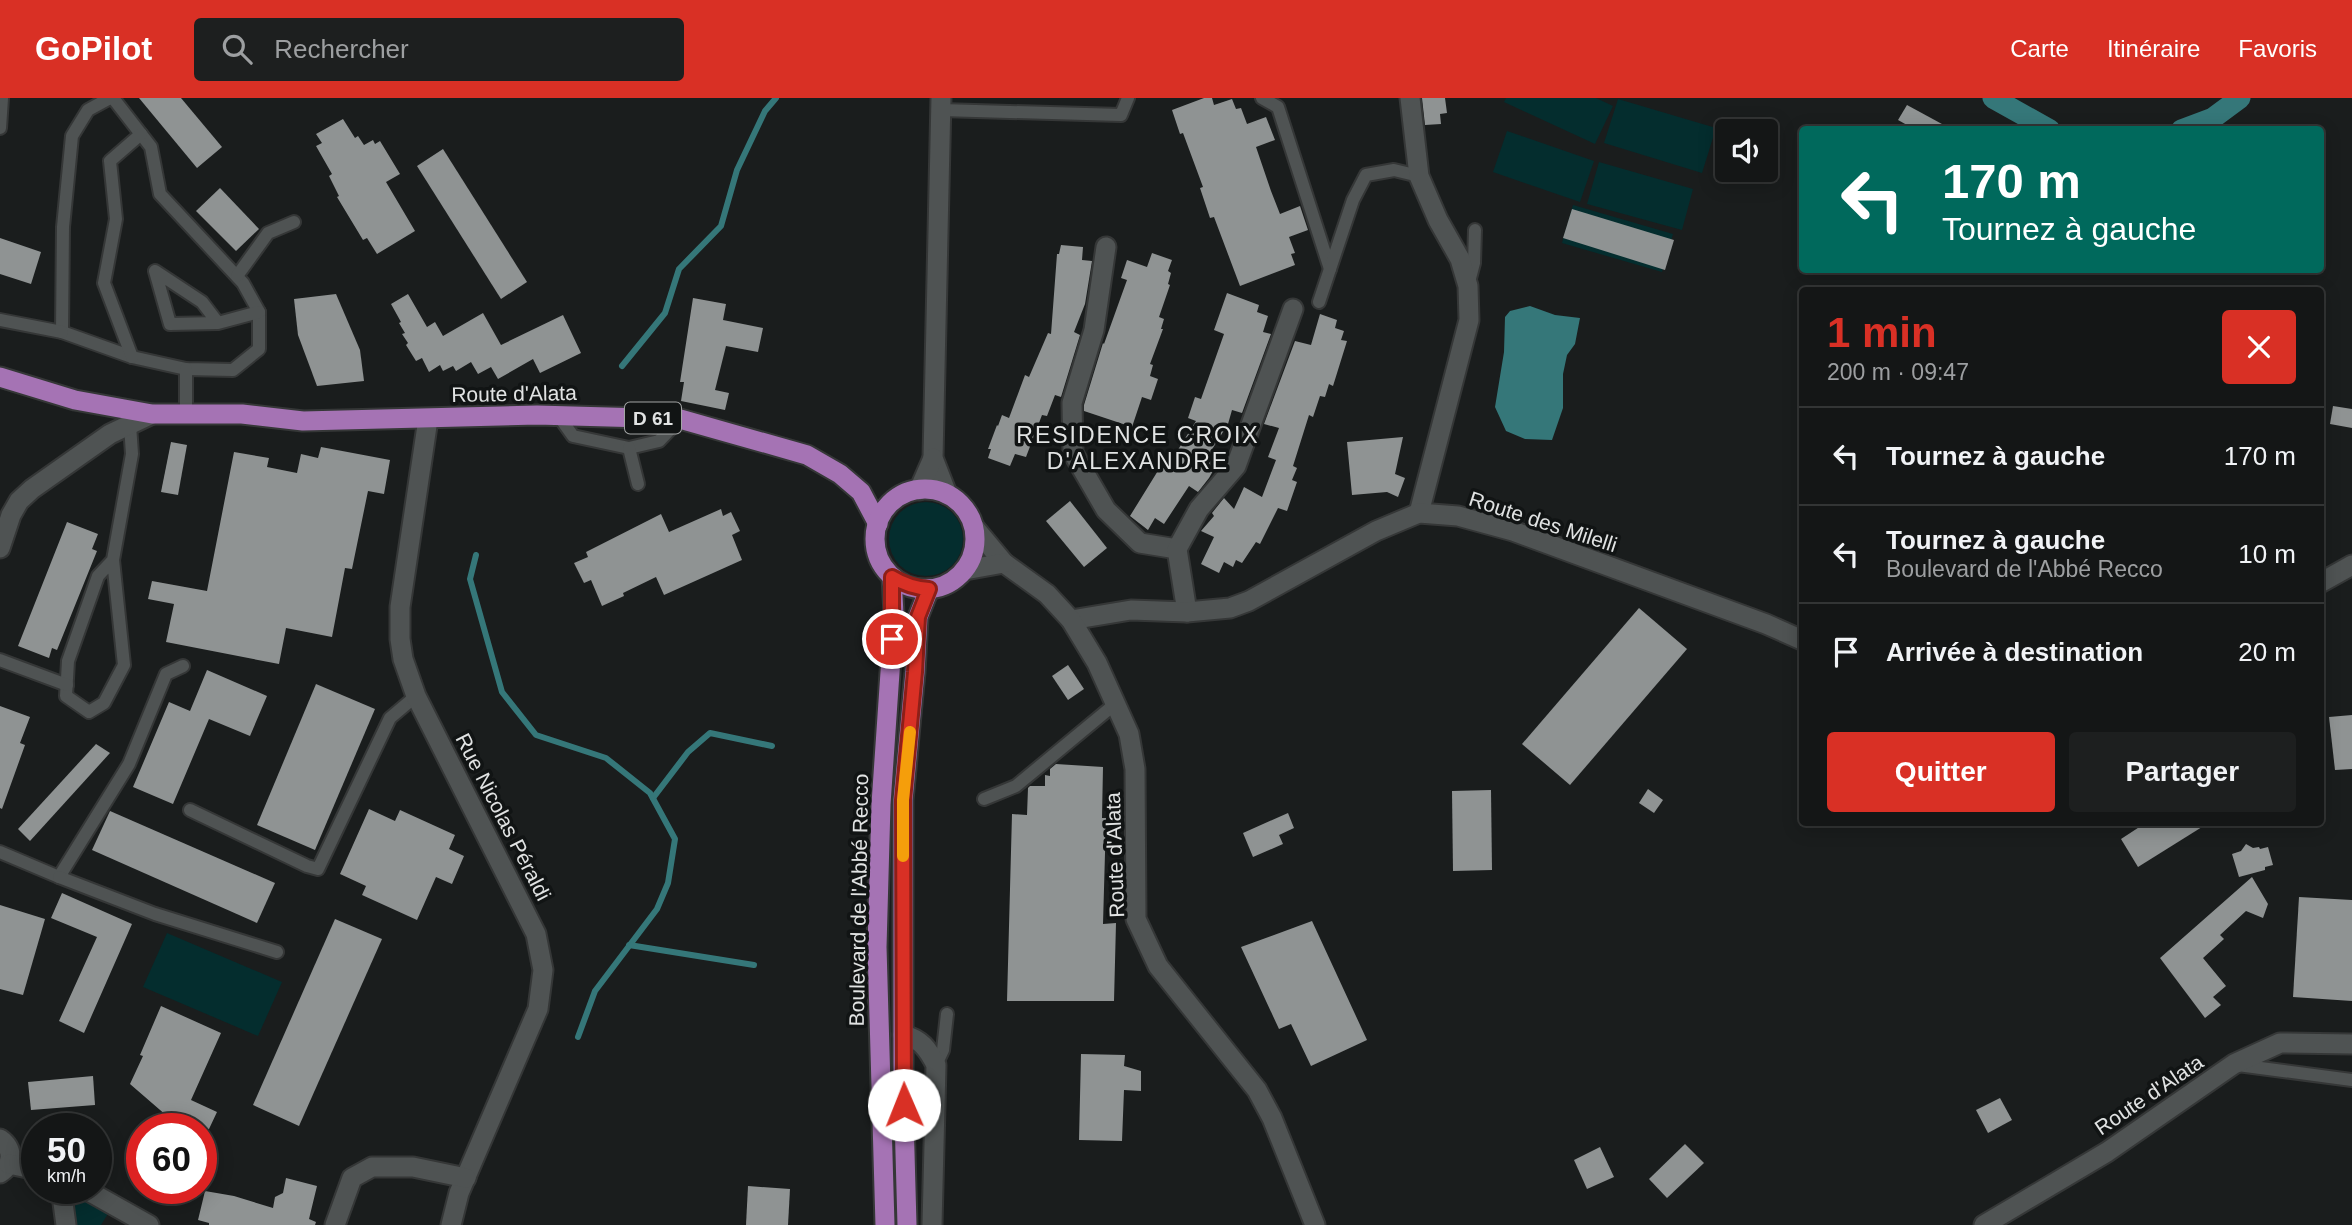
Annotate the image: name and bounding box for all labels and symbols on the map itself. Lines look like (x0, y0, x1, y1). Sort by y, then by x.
street label: Route d'Alata (451, 381, 577, 406)
road number: D 61 (625, 402, 681, 434)
district label: RESIDENCE CROIX D'ALEXANDRE (1016, 422, 1260, 474)
street label: Route des Milelli (1466, 487, 1620, 556)
pin (862, 609, 922, 669)
street label: Rue Nicolas Péraldi (451, 729, 556, 904)
street label: Boulevard de l'Abbé Recco (845, 773, 872, 1027)
street label: Route d'Alata (1101, 792, 1128, 918)
street label: Route d'Alata (2090, 1050, 2207, 1139)
position arrow (867, 1068, 941, 1142)
speed limit sign: 60 (126, 1113, 217, 1204)

